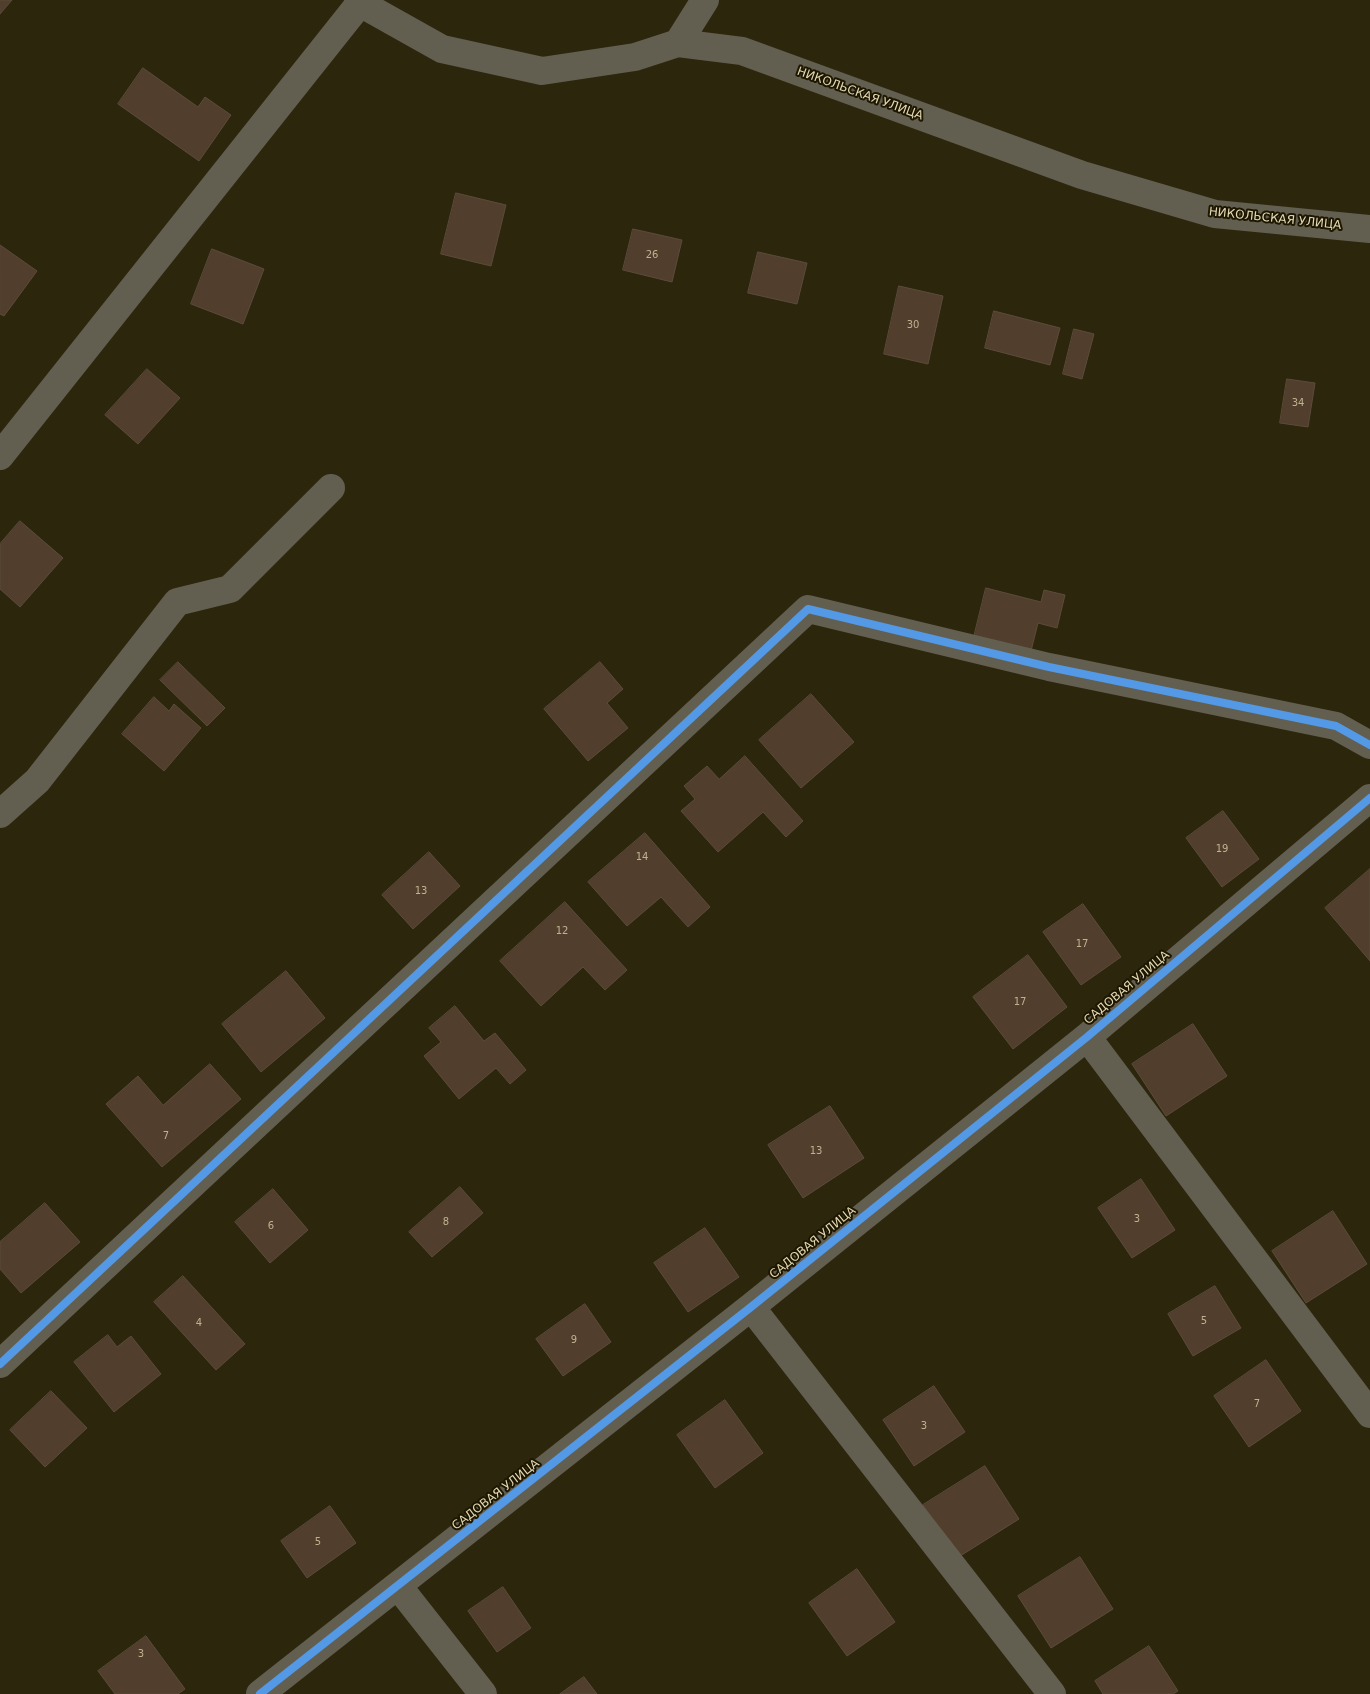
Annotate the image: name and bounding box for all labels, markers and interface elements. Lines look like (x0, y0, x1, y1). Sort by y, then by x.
street label: НИКОЛЬСКАЯ УЛИЦА (795, 64, 925, 124)
street label: НИКОЛЬСКАЯ УЛИЦА (1208, 205, 1342, 233)
house number: 26 (646, 249, 658, 261)
house number: 30 (907, 319, 919, 331)
house number: 34 (1292, 397, 1304, 409)
house number: 19 (1216, 843, 1228, 855)
house number: 14 (636, 851, 648, 863)
house number: 13 (415, 885, 427, 897)
house number: 12 (556, 925, 568, 937)
house number: 17 (1076, 938, 1088, 950)
street label: САДОВАЯ УЛИЦА (1081, 948, 1173, 1028)
house number: 17 (1014, 996, 1026, 1008)
house number: 7 (163, 1130, 169, 1142)
house number: 13 (810, 1145, 822, 1157)
street label: САДОВАЯ УЛИЦА (767, 1204, 859, 1282)
house number: 3 (1134, 1213, 1140, 1225)
house number: 8 (443, 1216, 449, 1228)
house number: 6 (268, 1220, 274, 1232)
house number: 5 (1201, 1315, 1207, 1327)
house number: 4 (196, 1317, 202, 1329)
house number: 9 (571, 1334, 577, 1346)
house number: 7 (1254, 1398, 1260, 1410)
house number: 3 (921, 1420, 927, 1432)
street label: САДОВАЯ УЛИЦА (449, 1456, 543, 1534)
house number: 5 (315, 1536, 321, 1548)
house number: 3 (138, 1648, 144, 1660)

